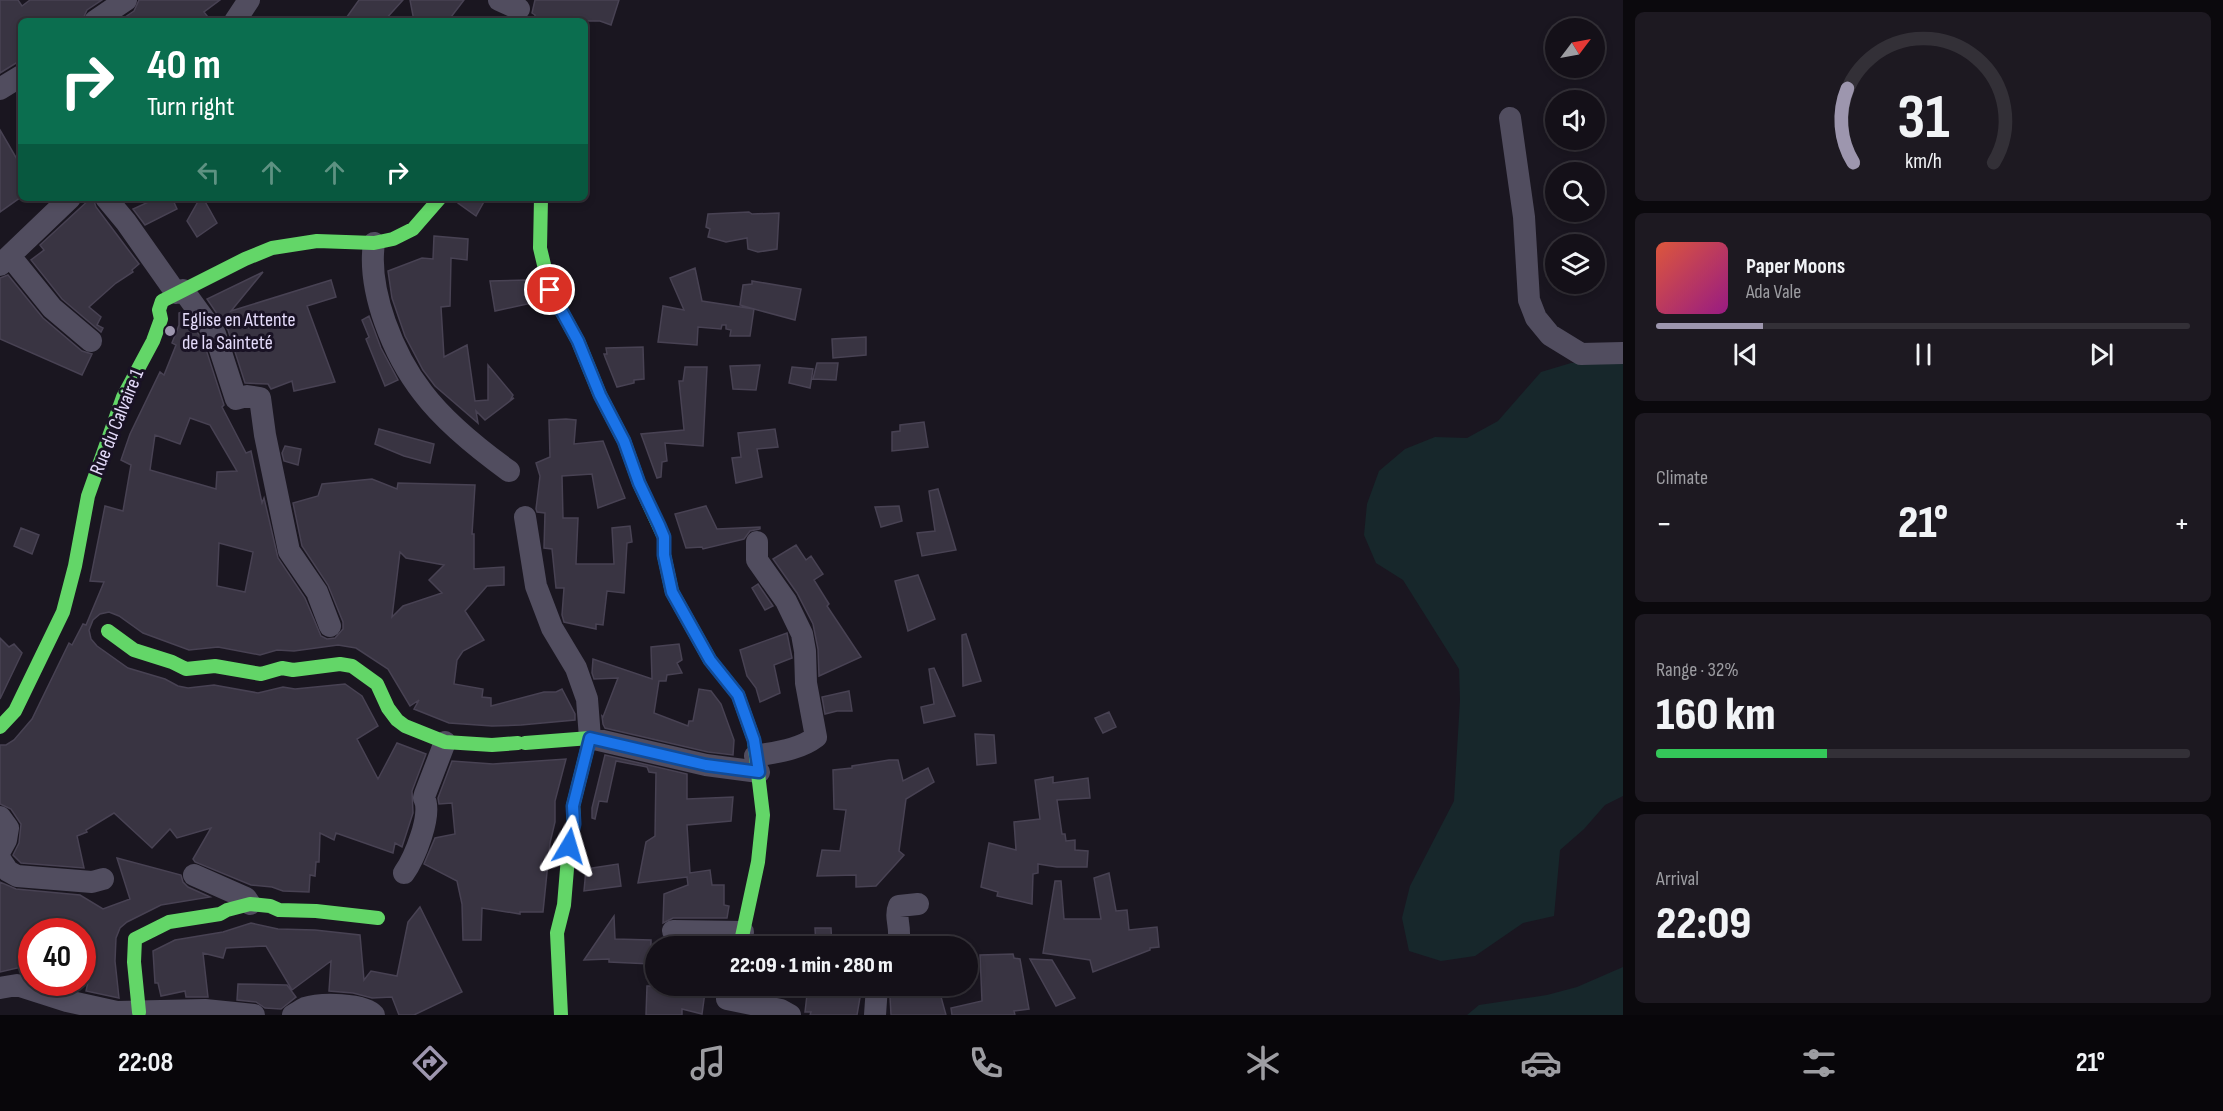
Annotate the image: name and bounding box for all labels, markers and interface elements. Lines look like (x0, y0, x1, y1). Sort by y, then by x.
north arrow (1545, 18, 1605, 78)
map controls (1545, 18, 1605, 294)
text: 40 m (147, 40, 221, 91)
icon: right (48, 42, 126, 120)
text: 31 (1897, 81, 1949, 156)
button: sound (1545, 90, 1605, 150)
text: Turn right (147, 91, 234, 123)
text: km/h (1904, 150, 1942, 175)
icon: left (192, 156, 225, 189)
icon: ahead (255, 156, 288, 189)
icon: ahead (318, 156, 351, 189)
icon: right (381, 156, 414, 189)
button: search (1545, 162, 1605, 222)
button: layers (1545, 234, 1605, 294)
text: Paper Moons (1746, 253, 1845, 280)
pin (524, 264, 575, 315)
icon: arrive (533, 273, 566, 306)
text: Ada Vale (1746, 280, 1801, 304)
place label: Eglise en Attente de la Sainteté (182, 308, 296, 355)
marker: Eglise en Attente de la Sainteté (163, 324, 177, 338)
icon: previous (1729, 338, 1762, 371)
icon: pause (1907, 338, 1940, 371)
icon: next (2085, 338, 2118, 371)
street label: Rue du Calvaire 1 (85, 366, 149, 478)
text: Climate (1656, 466, 1708, 490)
text: 21° (1898, 496, 1948, 551)
text: − (1656, 504, 1672, 544)
text: + (2174, 504, 2190, 544)
text: Range · 32% (1656, 658, 1739, 682)
text: 160 km (1656, 688, 1775, 743)
position arrow (537, 814, 601, 878)
text: Arrival (1656, 867, 1699, 891)
text: 22:09 (1656, 897, 1751, 952)
speed limit sign: 40 (18, 918, 96, 996)
text: 22:09 · 1 min · 280 m (730, 952, 893, 979)
icon: directions (409, 1042, 451, 1084)
icon: music (687, 1042, 729, 1084)
icon: phone (965, 1042, 1007, 1084)
icon: climate (1242, 1042, 1284, 1084)
icon: car (1520, 1042, 1562, 1084)
icon: filters (1798, 1042, 1840, 1084)
text: 22:08 (118, 1047, 173, 1079)
text: 21° (2076, 1047, 2105, 1079)

